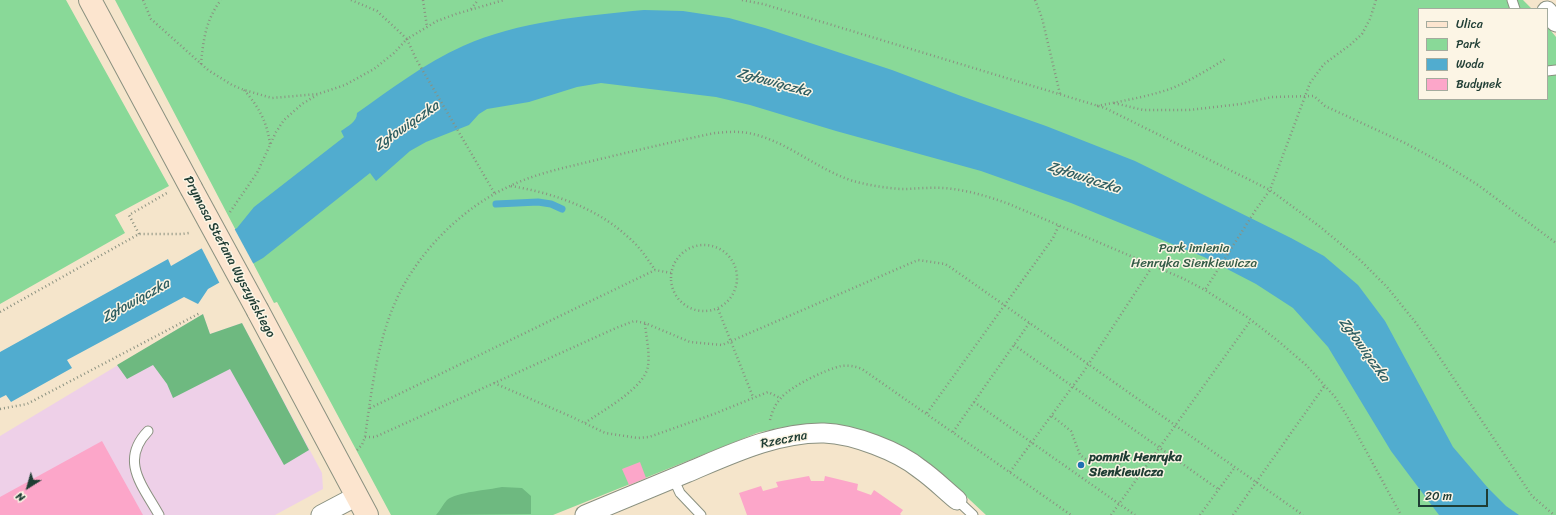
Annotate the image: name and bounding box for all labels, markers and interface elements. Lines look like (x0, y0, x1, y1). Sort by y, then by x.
legend (1418, 8, 1548, 100)
text: Ulica (1456, 13, 1483, 35)
text: Park (1456, 33, 1481, 55)
text: Woda (1456, 53, 1484, 75)
water label: Zgłowiączka (736, 65, 812, 101)
text: Budynek (1456, 73, 1502, 95)
water label: Zgłowiączka (371, 98, 443, 154)
water label: Zgłowiączka (1046, 158, 1122, 198)
street label: Prymasa Stefana Wyszyńskiego (180, 173, 278, 341)
park label: Park imienia Henryka Sienkiewicza (1131, 241, 1257, 272)
water label: Zgłowiączka (99, 275, 173, 327)
water label: Zgłowiączka (1335, 315, 1393, 385)
street label: Rzeczna (759, 428, 809, 452)
place label: pomnik Henryka Sienkiewicza (1089, 450, 1182, 481)
marker: pomnik Henryka Sienkiewicza (1076, 460, 1086, 470)
north arrow (8, 467, 48, 507)
scale bar (1420, 481, 1490, 507)
text: 20 m (1425, 485, 1452, 507)
text: N (12, 487, 29, 507)

